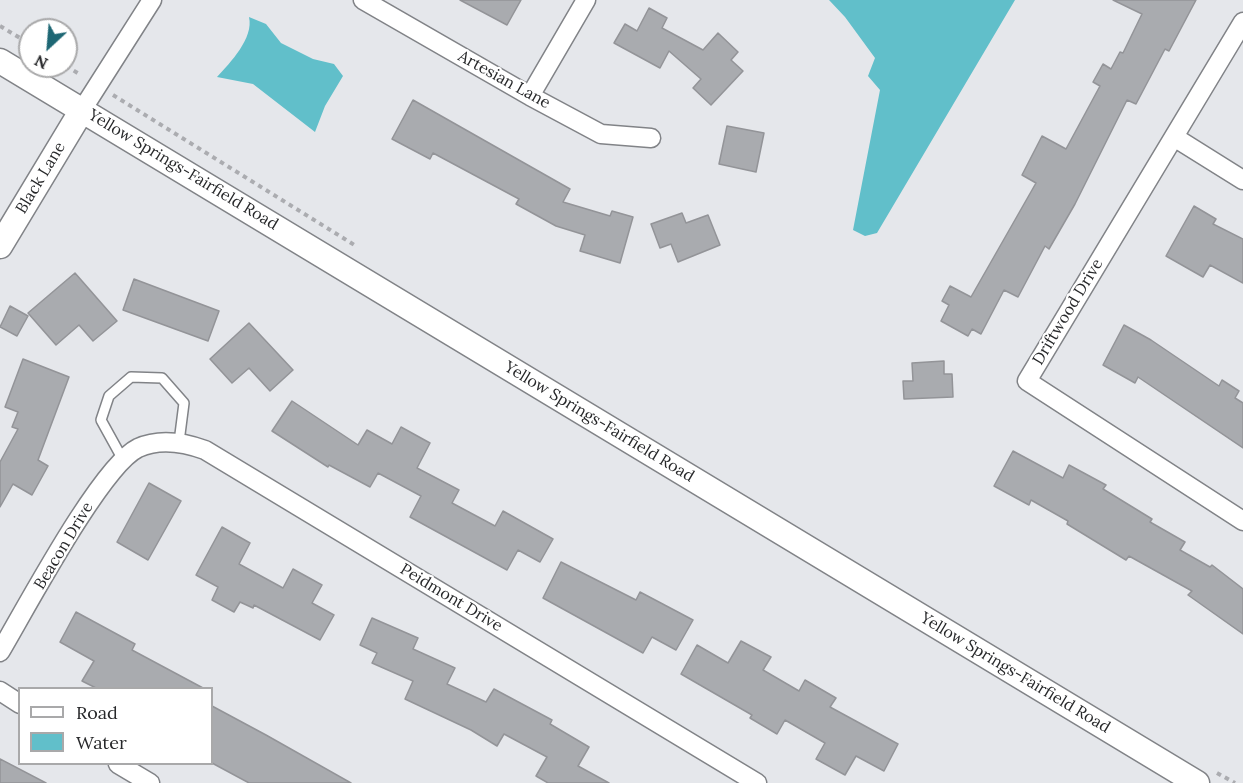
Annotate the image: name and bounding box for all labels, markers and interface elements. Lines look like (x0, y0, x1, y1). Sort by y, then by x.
north arrow (18, 18, 78, 78)
street label: Artesian Lane (455, 47, 553, 113)
text: N (31, 51, 51, 74)
street label: Yellow Springs-Fairfield Road (85, 106, 281, 234)
street label: Black Lane (12, 139, 70, 217)
street label: Driftwood Drive (1029, 255, 1107, 369)
street label: Yellow Springs-Fairfield Road (501, 358, 697, 486)
street label: Beacon Drive (30, 499, 98, 593)
street label: Peidmont Drive (396, 560, 506, 636)
street label: Yellow Springs-Fairfield Road (917, 609, 1113, 737)
legend (18, 687, 213, 765)
text: Road (76, 701, 118, 724)
text: Water (76, 731, 127, 754)

